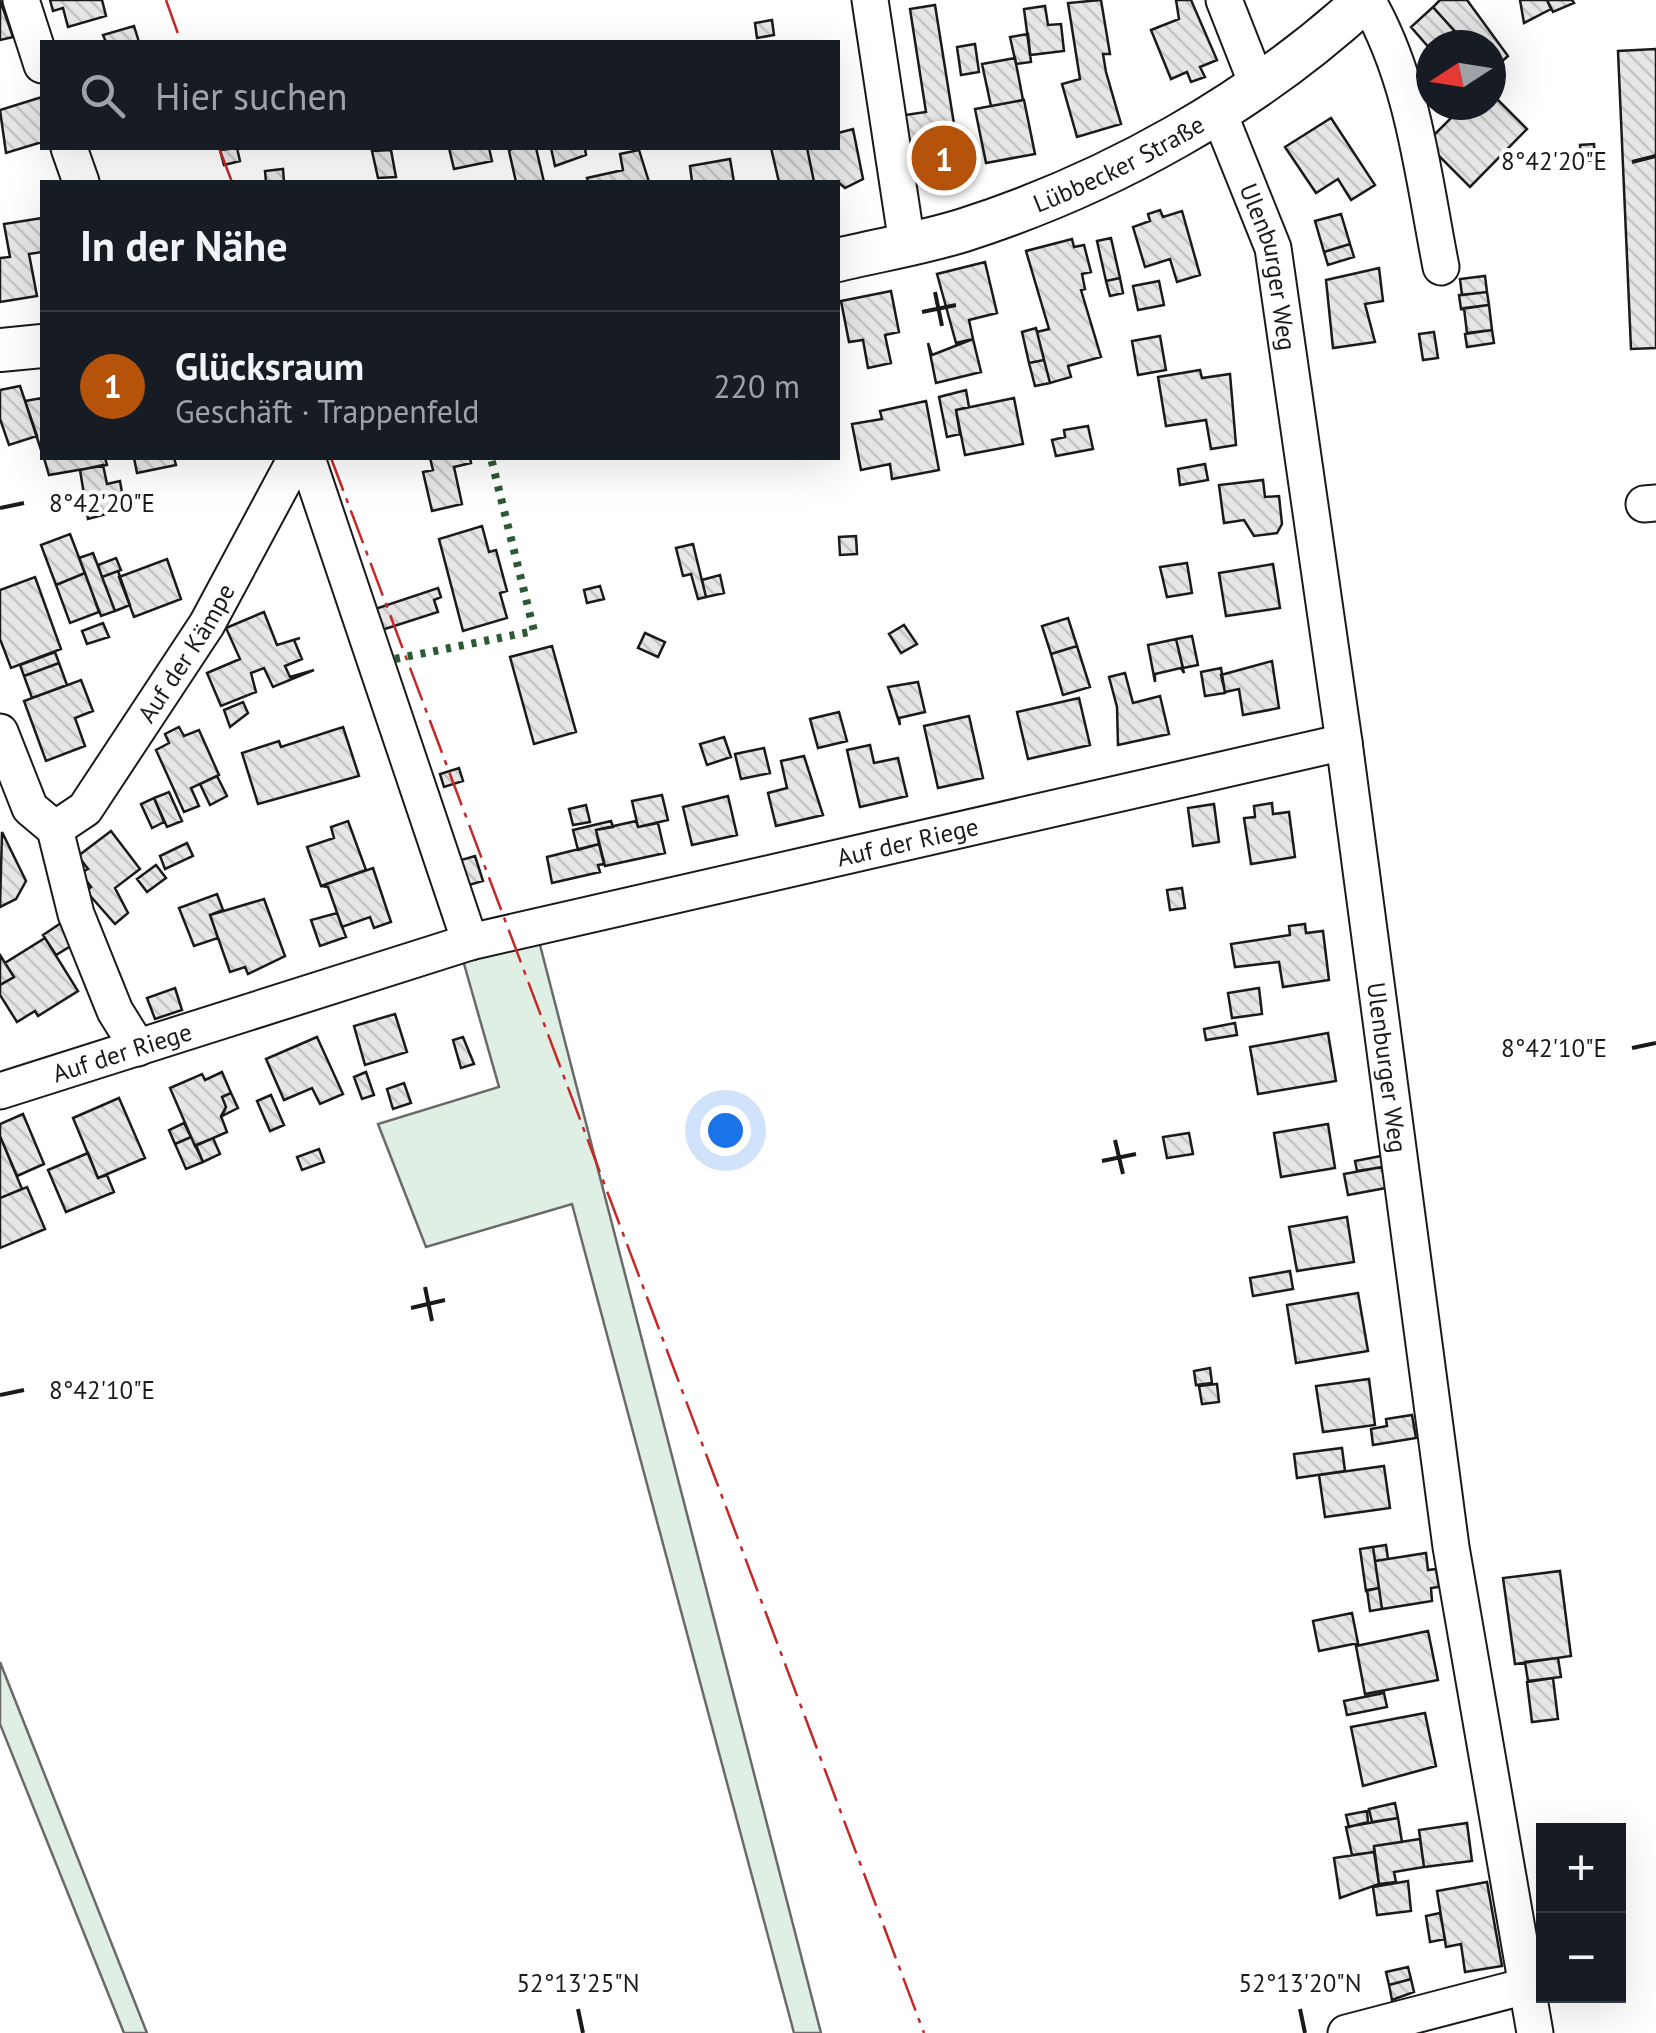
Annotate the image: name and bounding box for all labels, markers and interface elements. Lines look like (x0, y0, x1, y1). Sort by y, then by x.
north arrow (1416, 30, 1506, 120)
search box (40, 40, 840, 150)
icon: search (75, 68, 130, 123)
text: Hier suchen (155, 71, 348, 120)
street label: Lübbecker Straße (1029, 108, 1210, 220)
pin: 1 (912, 120, 976, 196)
text: 8°42'20"E (1501, 145, 1607, 177)
street label: Ulenburger Weg (1233, 178, 1304, 353)
text: In der Nähe (80, 218, 287, 273)
text: Glücksraum (175, 341, 364, 390)
text: 1 (103, 365, 122, 407)
text: 220 m (713, 365, 800, 407)
text: Geschäft · Trappenfeld (175, 390, 480, 432)
text: 8°42'20"E (49, 487, 155, 519)
street label: Auf der Kämpe (130, 578, 242, 729)
street label: Auf der Riege (834, 810, 982, 874)
street label: Ulenburger Weg (1360, 980, 1414, 1155)
street label: Auf der Riege (48, 1015, 196, 1089)
text: 8°42'10"E (1501, 1032, 1607, 1064)
your location (700, 1105, 751, 1156)
text: 8°42'10"E (49, 1374, 155, 1406)
map controls (1536, 1823, 1626, 2003)
button: + (1536, 1823, 1626, 1913)
button: − (1536, 1913, 1626, 2003)
text: 52°13'25"N (516, 1967, 640, 1999)
text: 52°13'20"N (1238, 1967, 1362, 1999)

